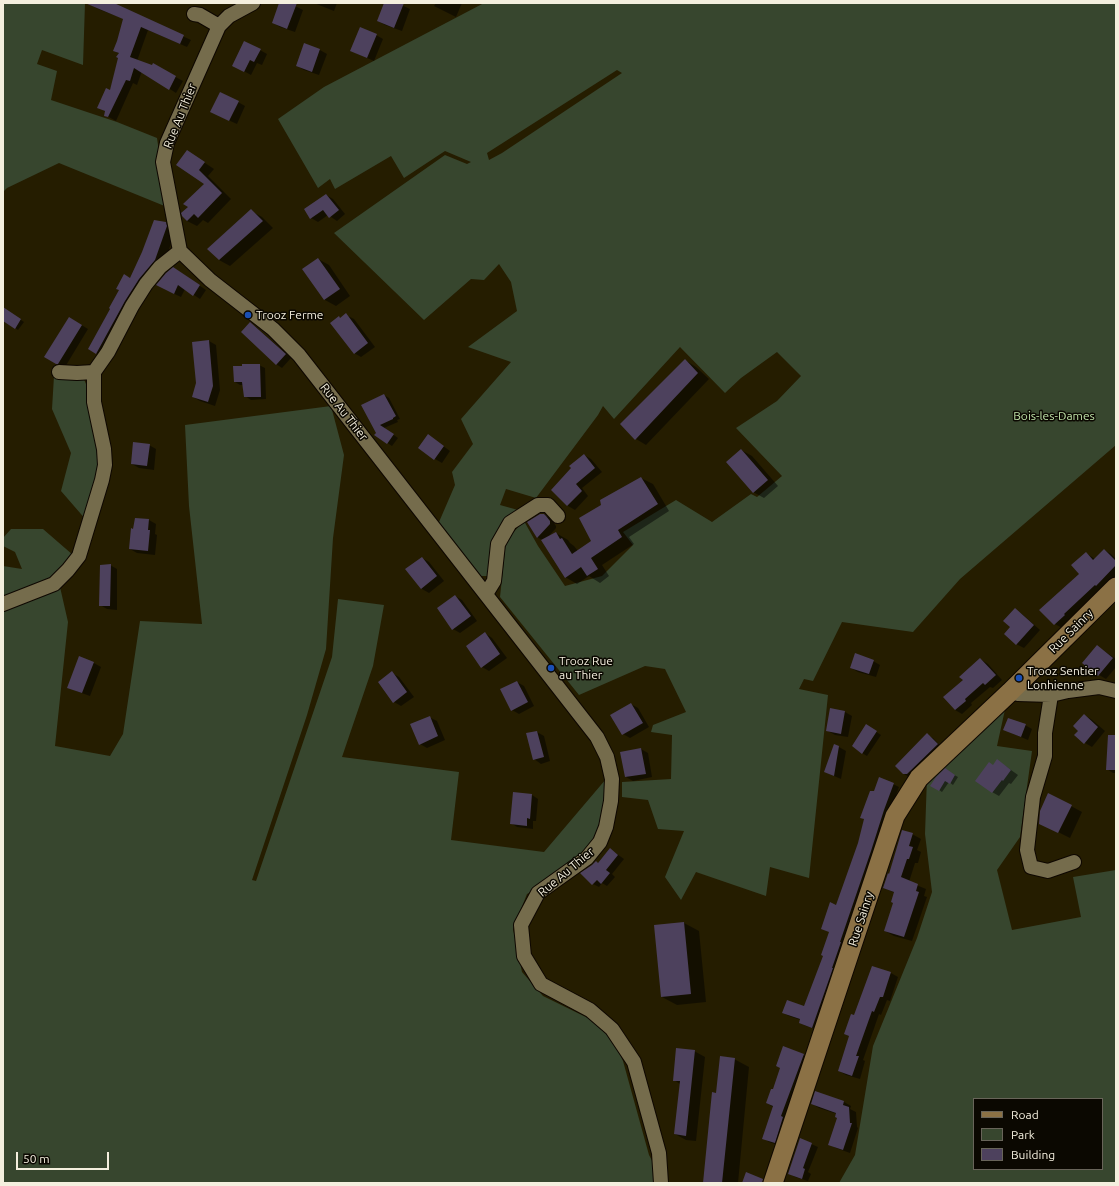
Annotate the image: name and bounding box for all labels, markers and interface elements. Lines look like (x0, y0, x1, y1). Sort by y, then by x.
street label: Rue Au Thier (160, 81, 200, 151)
place label: Trooz Ferme (256, 308, 323, 322)
marker: Trooz Ferme (243, 310, 253, 320)
street label: Rue Au Thier (317, 380, 371, 444)
park label: Bois-les-Dames (1013, 409, 1095, 423)
street label: Rue Sainry (1046, 606, 1096, 656)
place label: Trooz Rue au Thier (559, 654, 613, 682)
marker: Trooz Rue au Thier (546, 663, 556, 673)
place label: Trooz Sentier Lonhienne (1027, 664, 1099, 692)
marker: Trooz Sentier Lonhienne (1014, 673, 1024, 683)
street label: Rue Au Thier (535, 844, 597, 900)
street label: Rue Sainry (845, 890, 877, 948)
legend (973, 1098, 1103, 1170)
text: Road (1011, 1108, 1039, 1121)
text: Park (1011, 1128, 1035, 1141)
scale bar (18, 1144, 111, 1170)
text: Building (1011, 1148, 1055, 1161)
text: 50 m (23, 1152, 50, 1165)

